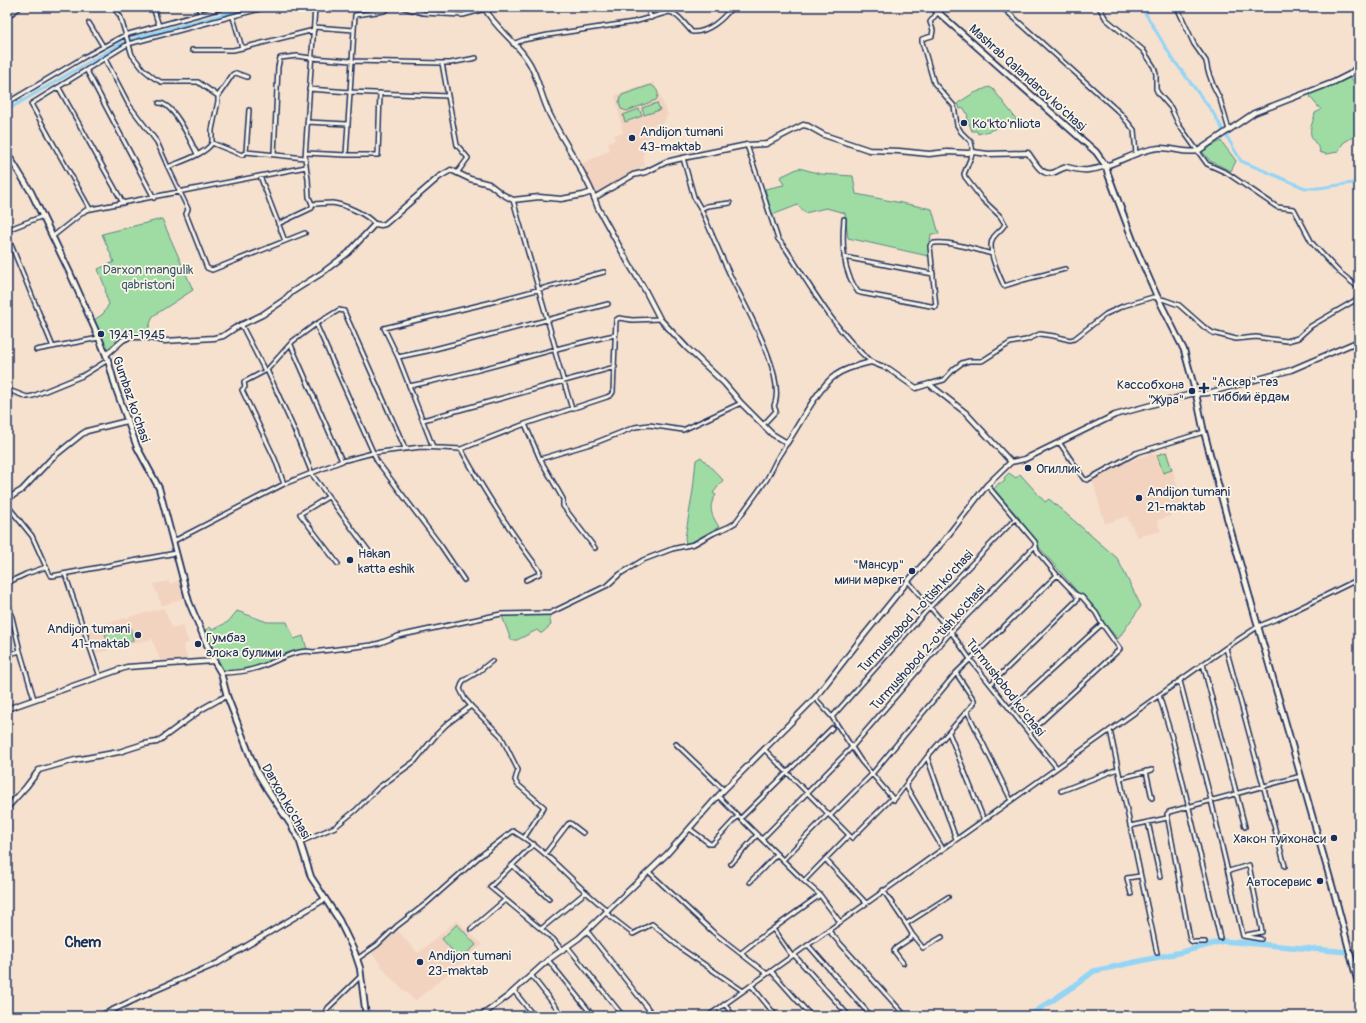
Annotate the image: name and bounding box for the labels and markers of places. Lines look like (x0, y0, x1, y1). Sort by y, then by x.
place label: Ko'kto'nliota (972, 116, 1041, 132)
marker: Ko'kto'nliota (959, 118, 969, 128)
place label: Andijon tumani 43-maktab (640, 124, 723, 155)
marker: Andijon tumani 43-maktab (627, 133, 637, 143)
place label: 1941-1945 (109, 327, 165, 343)
marker: 1941-1945 (96, 329, 106, 339)
place label: "Аскар" тез тиббий ёрдам (1212, 374, 1290, 405)
place label: Кассобхона "Жура" (1117, 377, 1184, 408)
marker: "Аскар" тез тиббий ёрдам (1199, 383, 1209, 393)
marker: Кассобхона "Жура" (1187, 386, 1197, 396)
place label: Огиллик (1036, 461, 1081, 477)
marker: Огиллик (1023, 463, 1033, 473)
place label: Andijon tumani 21-maktab (1147, 484, 1230, 515)
marker: Andijon tumani 21-maktab (1134, 493, 1144, 503)
place label: Hakan katta eshik (358, 546, 415, 577)
marker: Hakan katta eshik (345, 555, 355, 565)
place label: "Мансур" мини маркет (834, 557, 904, 588)
marker: "Мансур" мини маркет (907, 566, 917, 576)
place label: Andijon tumani 41-maktab (47, 621, 130, 652)
marker: Andijon tumani 41-maktab (133, 630, 143, 640)
place label: Гумбаз алока булими (206, 630, 282, 661)
marker: Гумбаз алока булими (193, 639, 203, 649)
place label: Хакон туйхонаси (1233, 831, 1326, 847)
marker: Хакон туйхонаси (1329, 833, 1339, 843)
place label: Автосервис (1246, 874, 1312, 890)
marker: Автосервис (1315, 876, 1325, 886)
place label: Andijon tumani 23-maktab (428, 948, 511, 979)
marker: Andijon tumani 23-maktab (415, 957, 425, 967)

